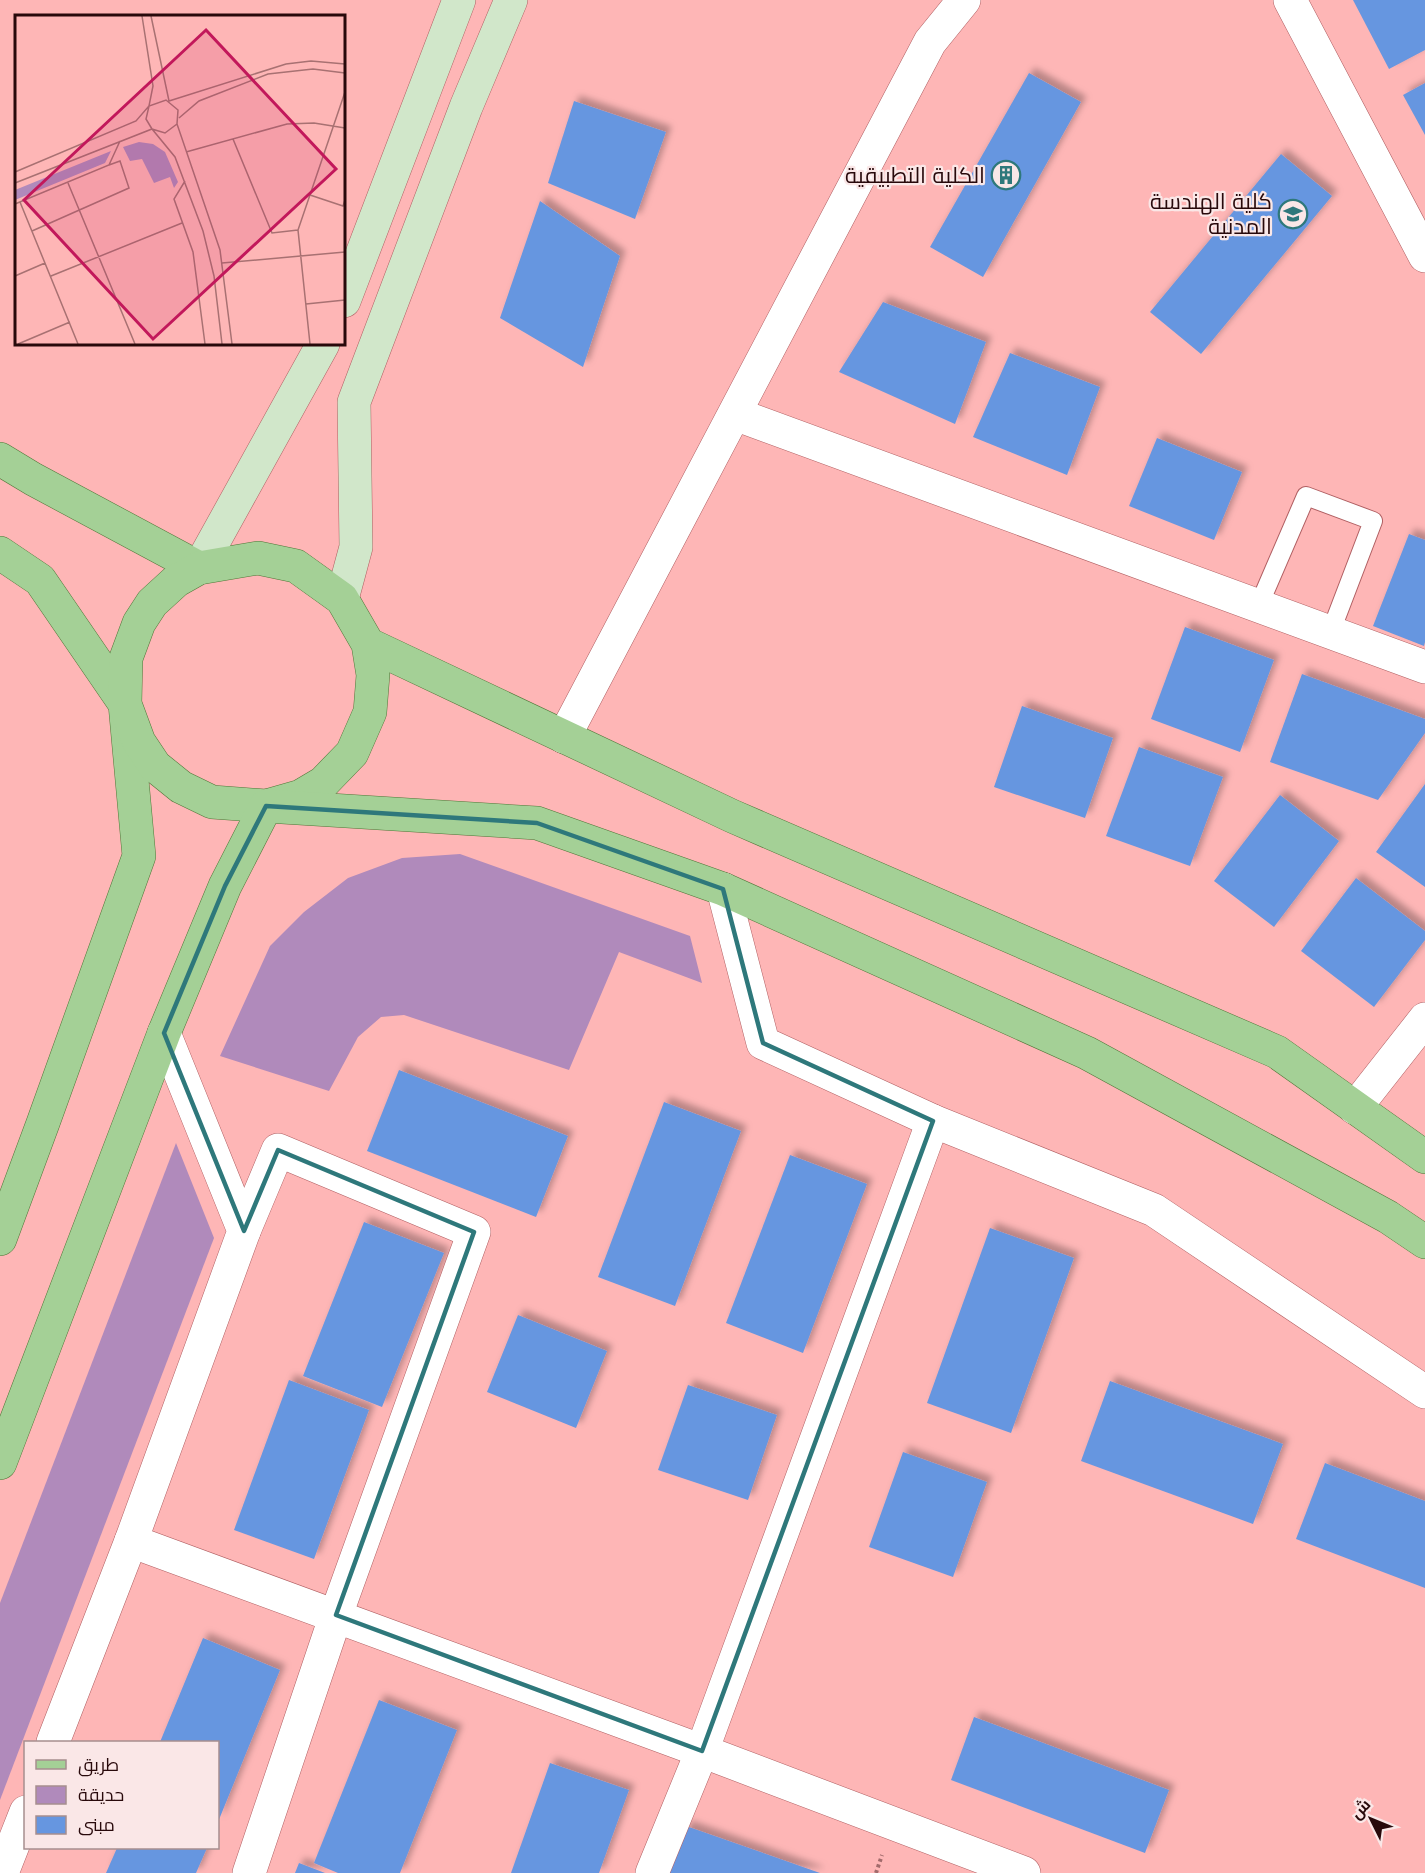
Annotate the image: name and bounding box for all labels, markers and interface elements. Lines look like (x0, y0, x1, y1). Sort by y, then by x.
inset map (15, 15, 345, 345)
place label: الكلية التطبيقية (845, 159, 985, 191)
building icon: الكلية التطبيقية (990, 159, 1022, 191)
place label: كلية الهندسة المدنية (1150, 185, 1272, 242)
school or university icon: كلية الهندسة المدنية (1277, 198, 1309, 230)
legend (24, 1741, 219, 1849)
text: طريق (78, 1752, 119, 1778)
text: حديقة (78, 1782, 124, 1808)
north arrow (1341, 1789, 1401, 1849)
text: ش (1345, 1794, 1376, 1824)
text: مبنى (78, 1812, 115, 1838)

